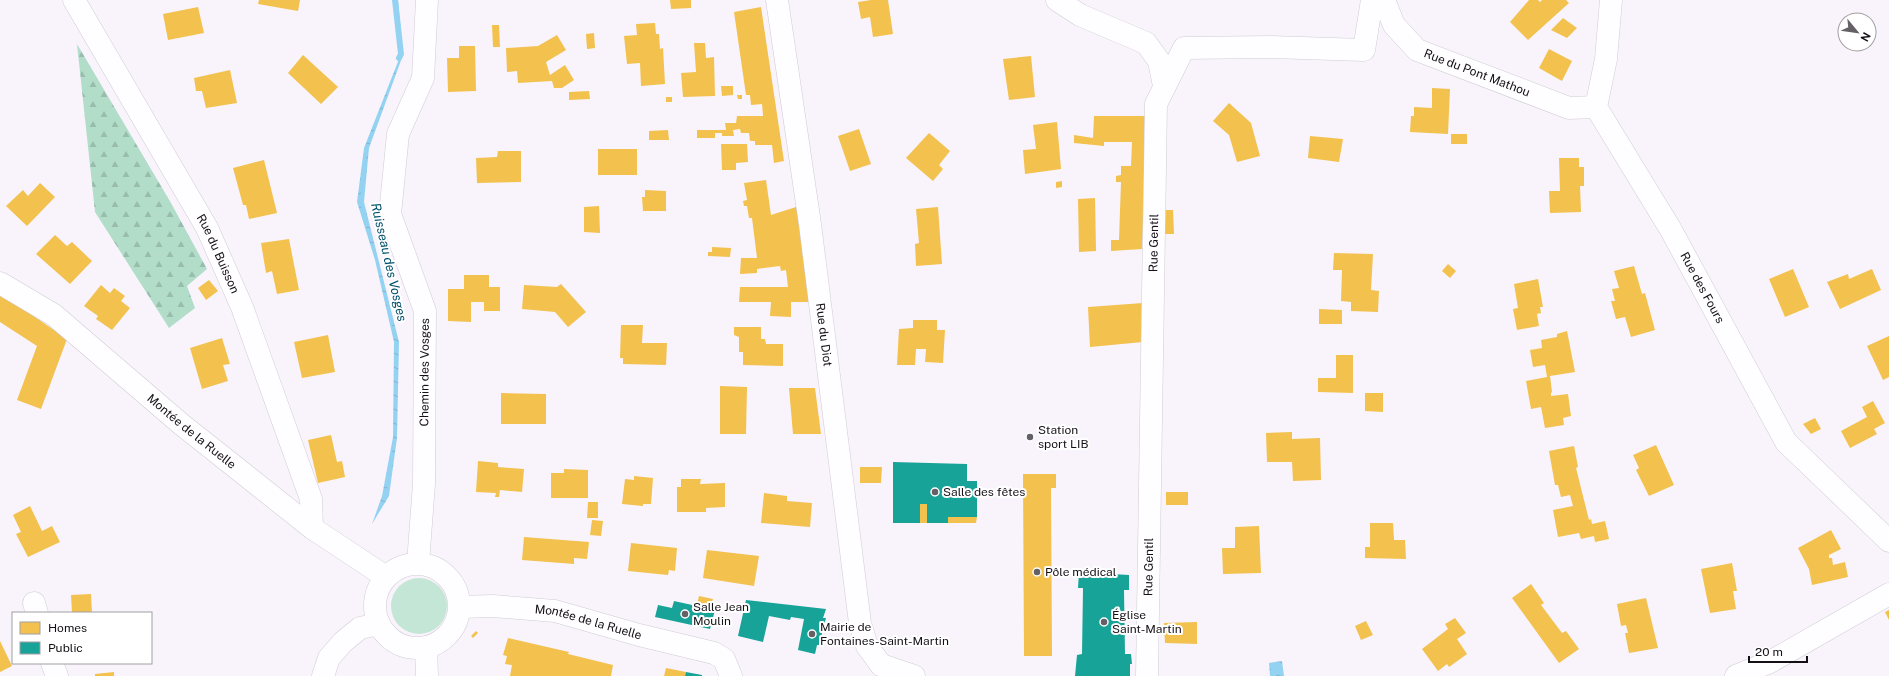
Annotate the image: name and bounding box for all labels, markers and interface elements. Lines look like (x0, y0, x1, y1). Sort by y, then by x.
north arrow (1837, 12, 1877, 52)
text: N (1858, 30, 1873, 44)
street label: Rue du Pont Mathou (1422, 46, 1532, 99)
water label: Ruisseau des Vosges (368, 201, 410, 323)
street label: Rue du Buisson (194, 212, 242, 296)
street label: Rue Gentil (1146, 213, 1161, 272)
street label: Rue des Fours (1677, 250, 1727, 326)
street label: Rue du Diot (813, 302, 835, 368)
street label: Chemin des Vosges (417, 318, 432, 426)
street label: Montée de la Ruelle (144, 391, 239, 472)
place label: Station sport LIB (1038, 423, 1088, 451)
marker: Station sport LIB (1025, 432, 1035, 442)
place label: Salle des fêtes (943, 485, 1025, 499)
marker: Salle des fêtes (930, 487, 940, 497)
street label: Rue Gentil (1141, 537, 1156, 596)
place label: Pôle médical (1045, 565, 1117, 579)
marker: Pôle médical (1032, 567, 1042, 577)
place label: Salle Jean Moulin (693, 600, 749, 628)
street label: Montée de la Ruelle (534, 602, 644, 642)
place label: Église Saint-Martin (1112, 608, 1182, 636)
marker: Salle Jean Moulin (680, 609, 690, 619)
legend (12, 612, 152, 664)
marker: Église Saint-Martin (1099, 617, 1109, 627)
place label: Mairie de Fontaines-Saint-Martin (820, 620, 949, 648)
text: Homes (48, 621, 87, 635)
marker: Mairie de Fontaines-Saint-Martin (807, 629, 817, 639)
scale bar (1749, 638, 1807, 664)
text: Public (48, 641, 83, 655)
text: 20 m (1755, 645, 1783, 659)

